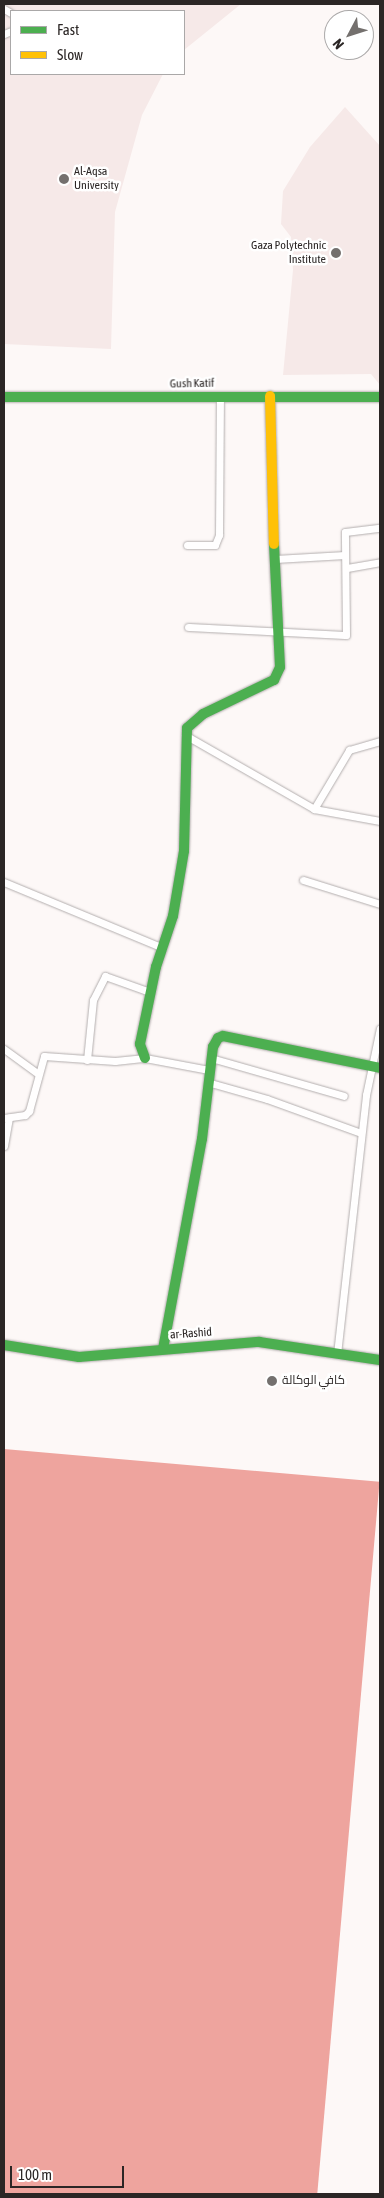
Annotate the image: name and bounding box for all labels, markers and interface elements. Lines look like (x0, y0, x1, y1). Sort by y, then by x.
legend (10, 10, 185, 75)
north arrow (324, 10, 374, 60)
text: Fast (57, 21, 79, 38)
text: N (329, 36, 347, 52)
text: Slow (57, 46, 83, 63)
place label: Al-Aqsa University (74, 165, 119, 193)
marker: Al-Aqsa University (58, 173, 70, 185)
place label: Gaza Polytechnic Institute (251, 239, 326, 267)
marker: Gaza Polytechnic Institute (330, 247, 342, 259)
street label: Gush Katif (170, 376, 214, 392)
street label: ar-Rashid (169, 1325, 213, 1343)
place label: كافي الوكالة (282, 1374, 345, 1388)
marker: كافي الوكالة (266, 1375, 278, 1387)
scale bar (12, 2156, 126, 2188)
text: 100 m (18, 2166, 52, 2183)

